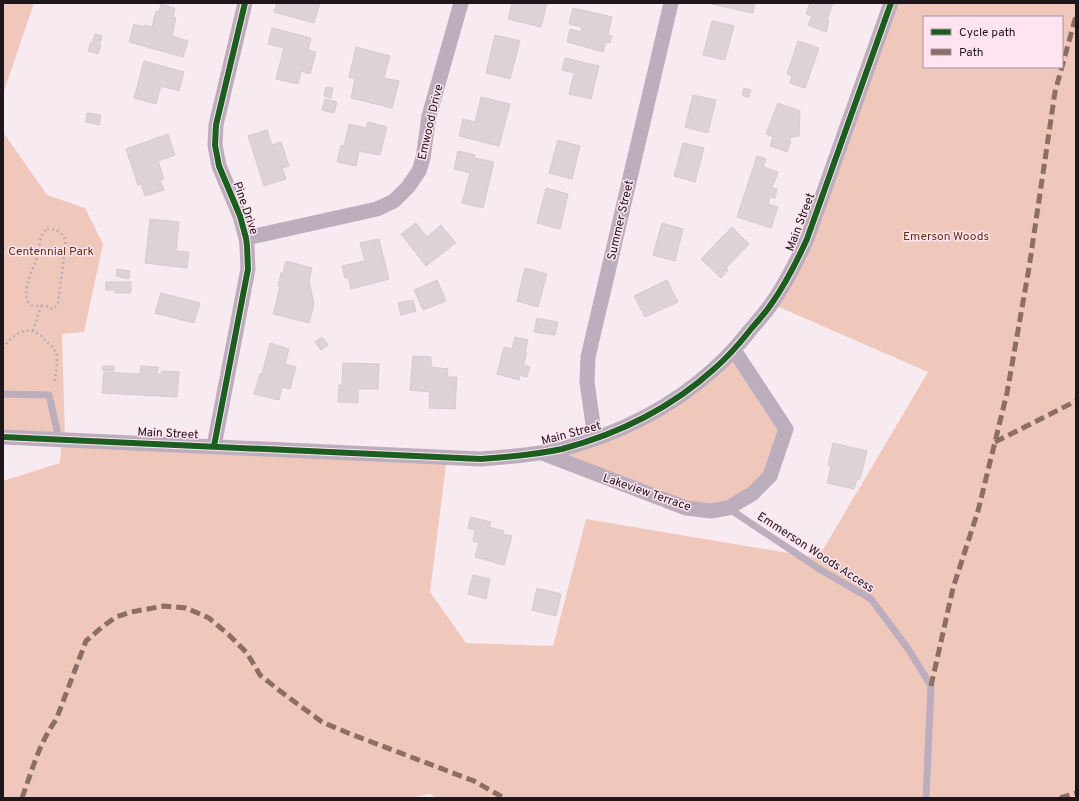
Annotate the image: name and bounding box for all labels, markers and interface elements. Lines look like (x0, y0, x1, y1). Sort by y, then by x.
legend (923, 16, 1063, 68)
text: Cycle path (959, 25, 1016, 41)
text: Path (959, 45, 984, 61)
street label: Emwood Drive (414, 83, 447, 162)
street label: Summer Street (604, 179, 638, 262)
street label: Pine Drive (228, 180, 262, 237)
street label: Main Street (782, 191, 819, 254)
park label: Emerson Woods (903, 229, 989, 245)
park label: Centennial Park (8, 244, 94, 260)
street label: Main Street (540, 418, 603, 450)
street label: Main Street (137, 424, 199, 444)
street label: Lakeview Terrace (600, 470, 693, 516)
street label: Emmerson Woods Access (754, 509, 877, 597)

